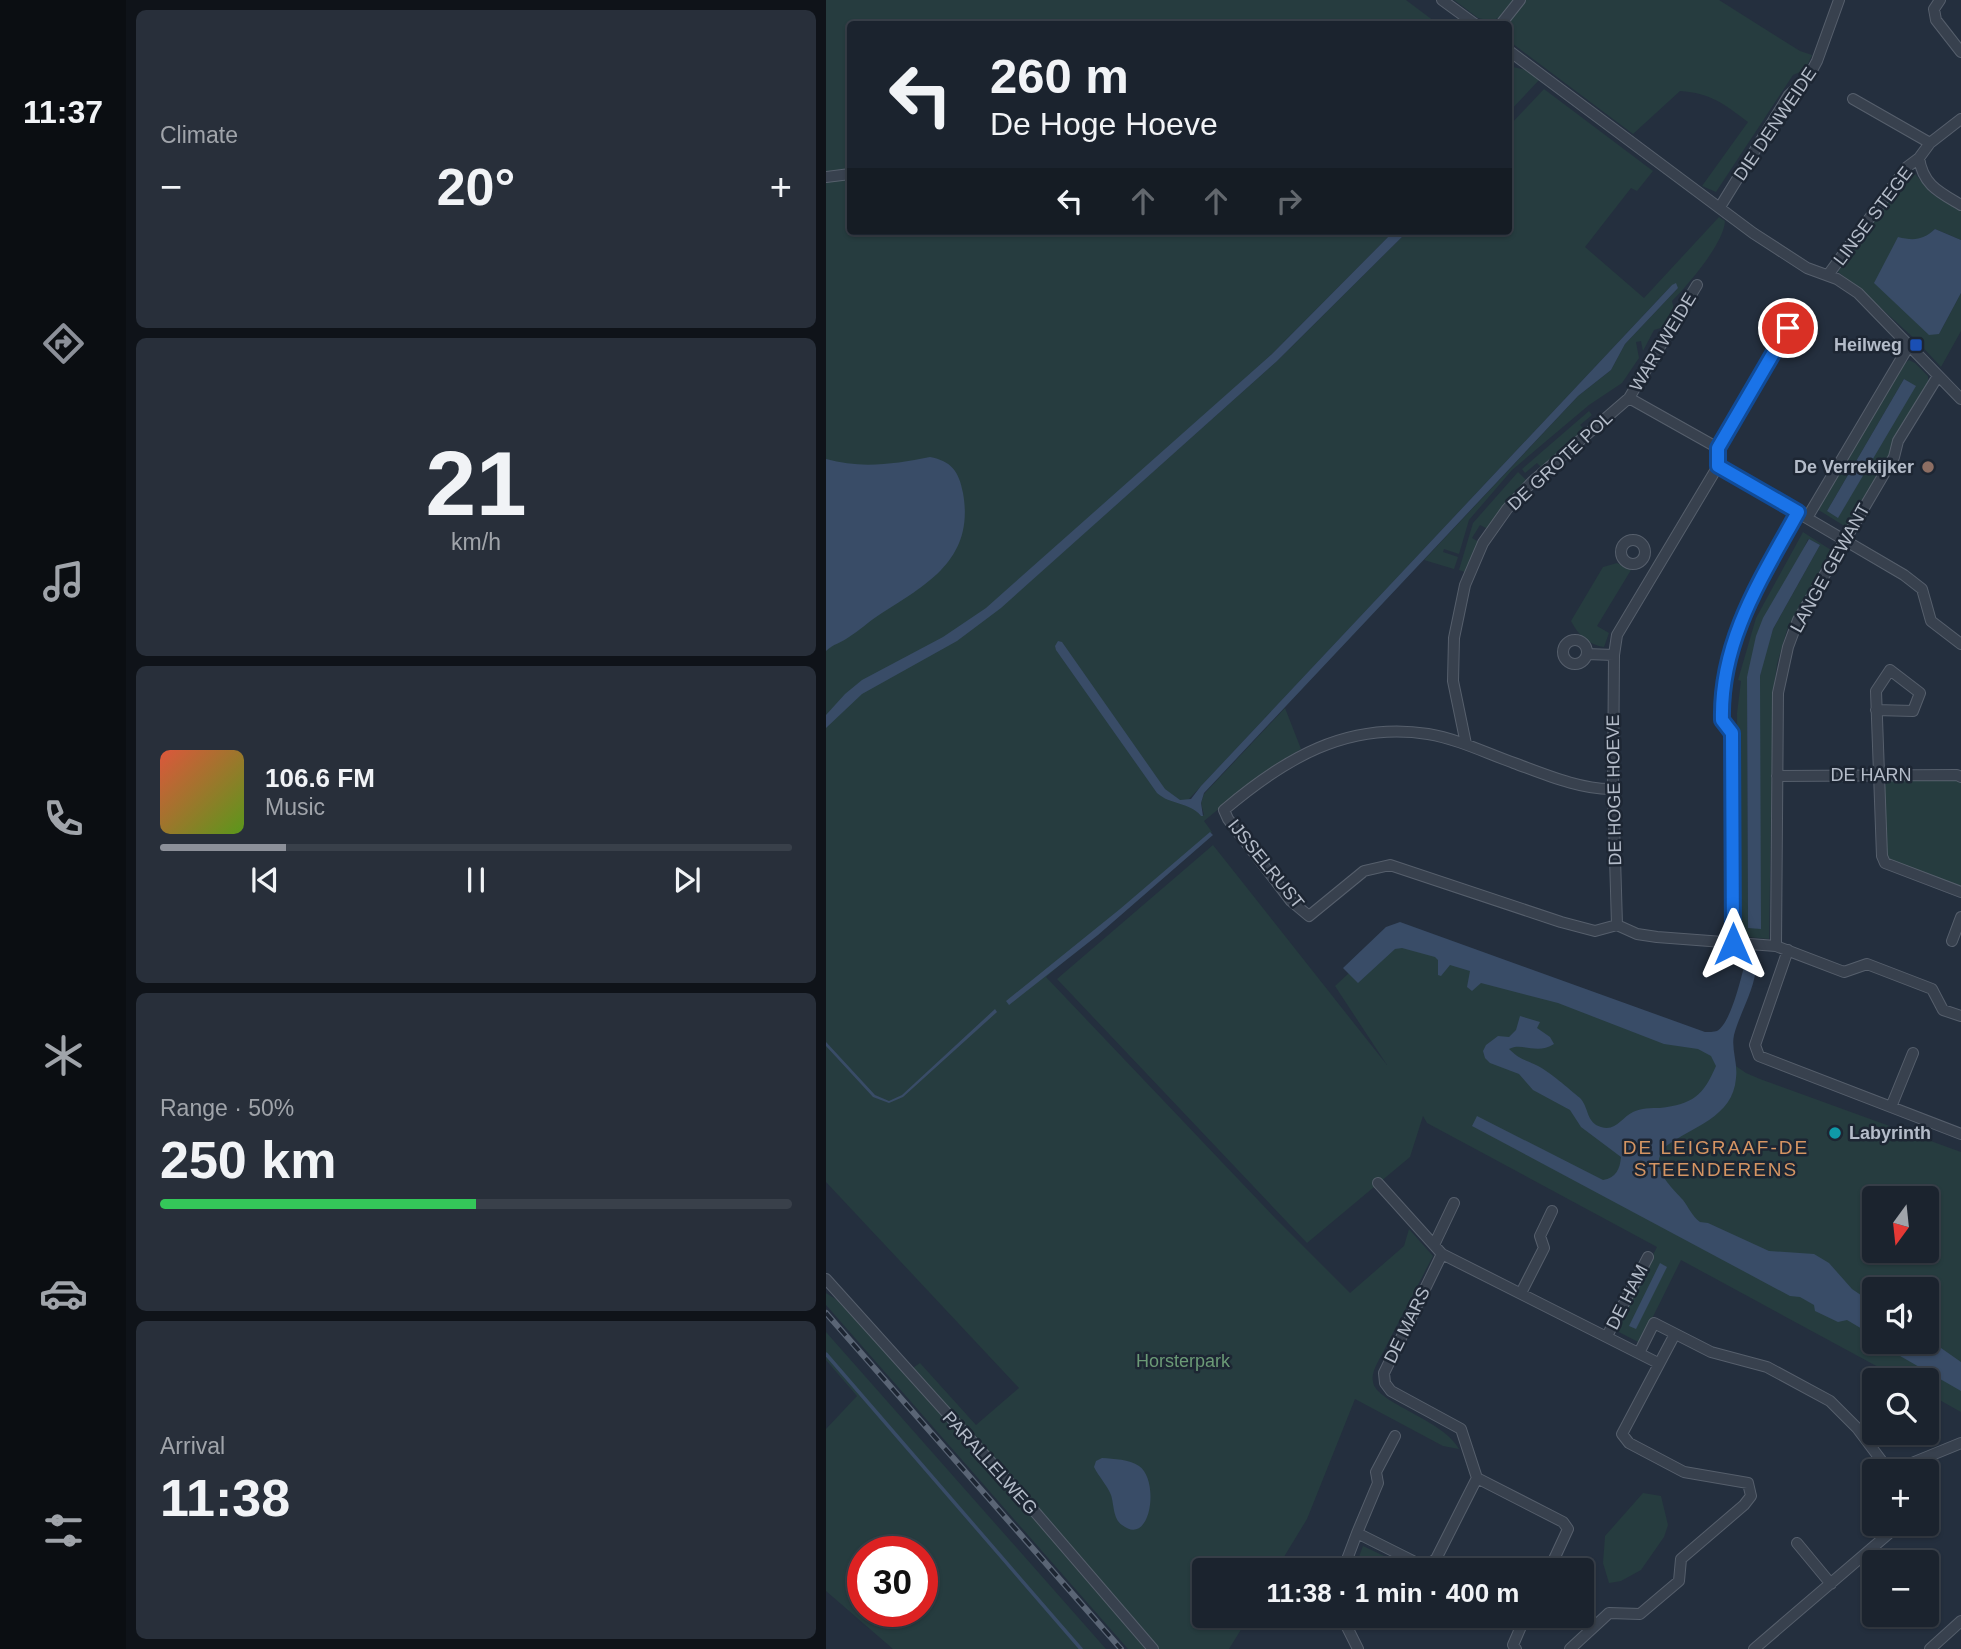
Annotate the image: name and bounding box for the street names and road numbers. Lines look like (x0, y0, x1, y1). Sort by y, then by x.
street label: DIE DENWEIDE (1730, 64, 1820, 184)
street label: LINSE STEGE (1829, 163, 1917, 269)
street label: WARTWEIDE (1626, 289, 1700, 395)
street label: DE GROTE POL (1504, 408, 1616, 514)
street label: LANGE GEWANT (1786, 500, 1874, 636)
street label: DE HOGE HOEVE (1603, 714, 1625, 866)
street label: DE HARN (1830, 765, 1912, 785)
street label: IJSSELRUST (1224, 815, 1308, 913)
street label: DE HAM (1602, 1261, 1652, 1333)
street label: DE MARS (1380, 1284, 1434, 1366)
street label: PARALLELWEG (939, 1407, 1041, 1519)

